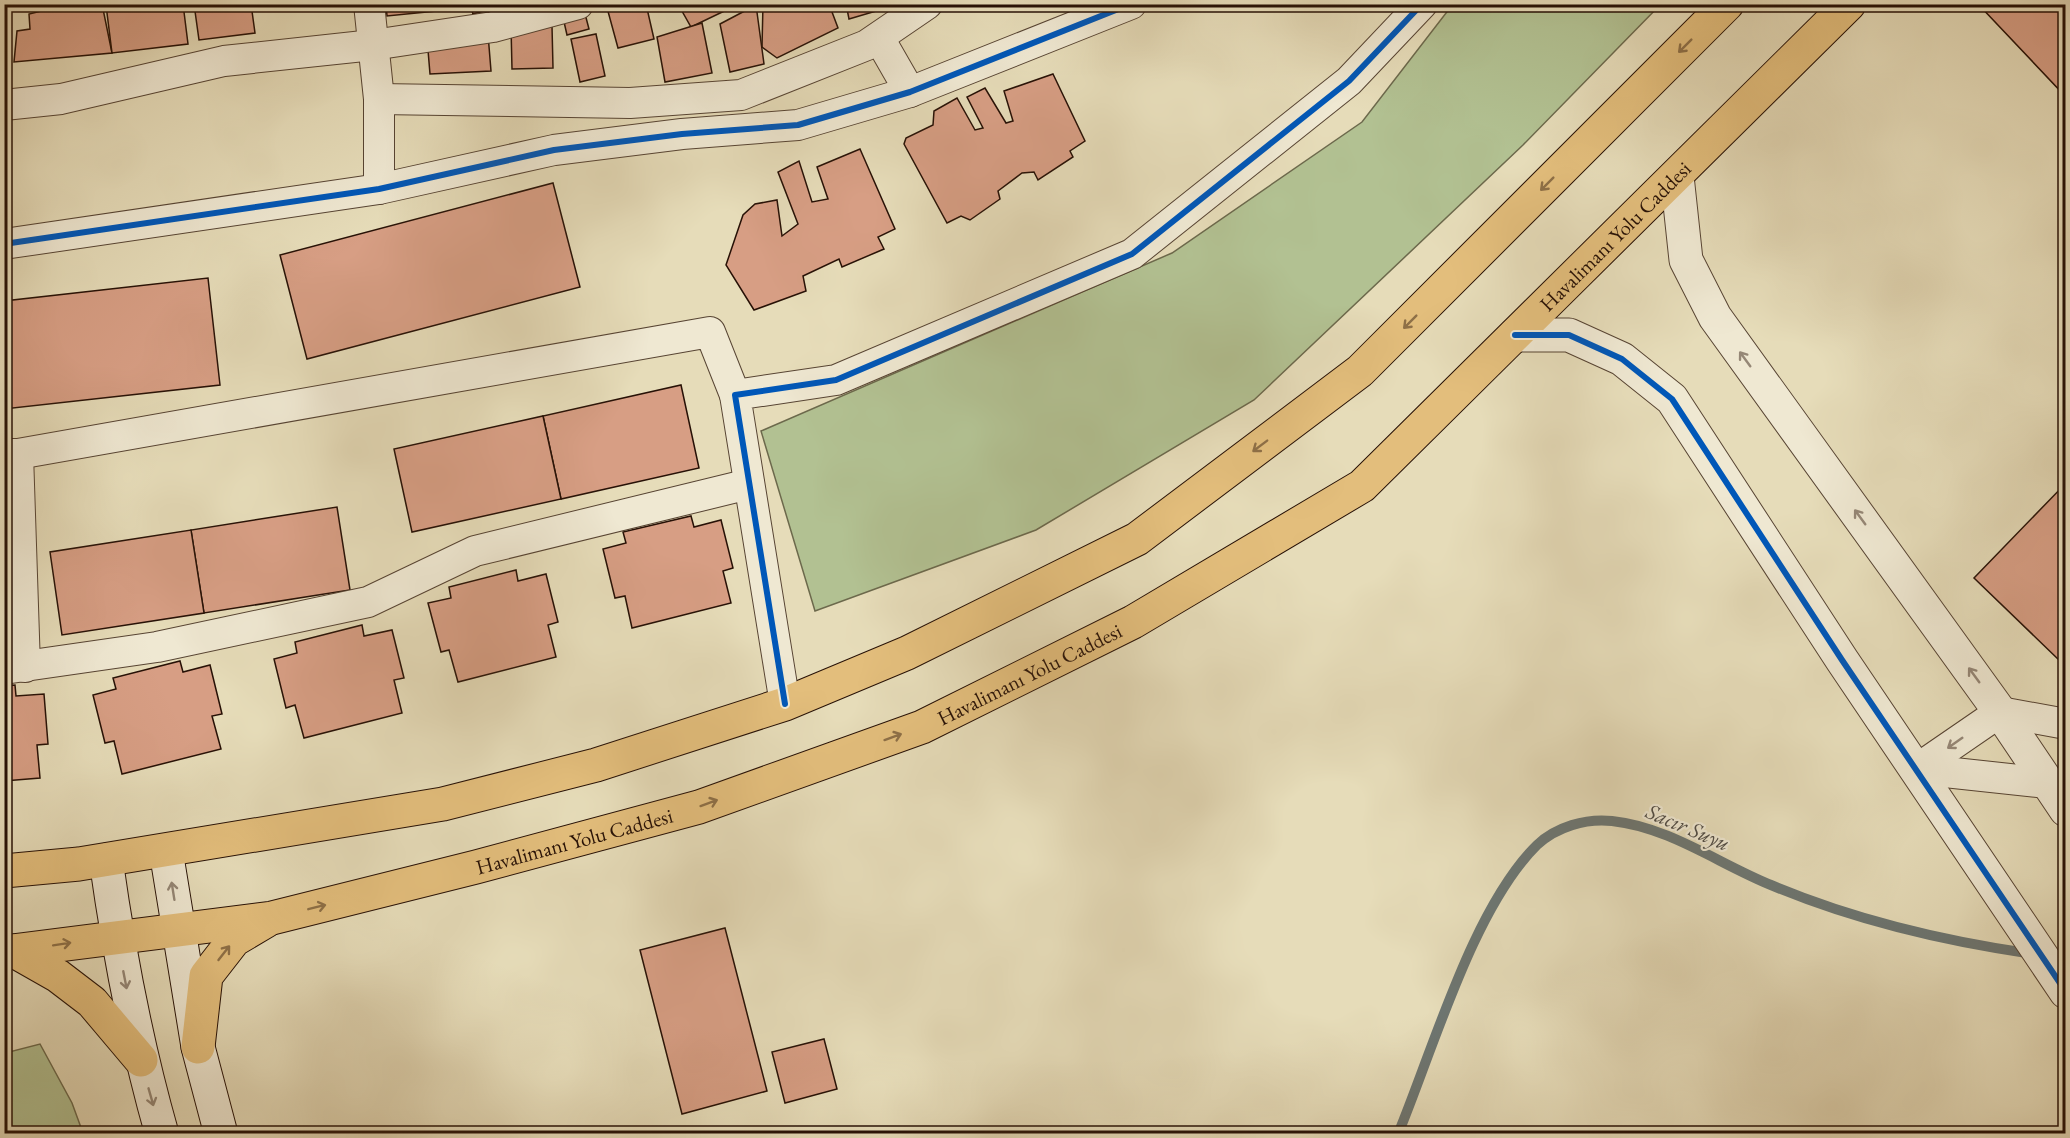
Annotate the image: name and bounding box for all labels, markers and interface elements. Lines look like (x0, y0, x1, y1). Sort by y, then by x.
one-way arrow (1678, 38, 1693, 53)
street label: Havalimanı Yolu Caddesi (1533, 155, 1696, 317)
one-way arrow (1540, 176, 1555, 191)
one-way arrow (1402, 314, 1417, 329)
one-way arrow (1739, 351, 1751, 367)
one-way arrow (1253, 440, 1269, 453)
one-way arrow (1853, 509, 1866, 525)
street label: Havalimanı Yolu Caddesi (932, 616, 1126, 731)
one-way arrow (1968, 667, 1980, 683)
one-way arrow (883, 731, 901, 742)
one-way arrow (1947, 737, 1964, 749)
water label: Sacır Suyu (1641, 796, 1734, 858)
one-way arrow (699, 797, 718, 808)
street label: Havalimanı Yolu Caddesi (473, 801, 676, 880)
one-way arrow (167, 882, 178, 901)
one-way arrow (308, 900, 327, 912)
one-way arrow (52, 938, 72, 949)
one-way arrow (217, 946, 230, 962)
one-way arrow (120, 970, 131, 989)
one-way arrow (146, 1087, 158, 1106)

